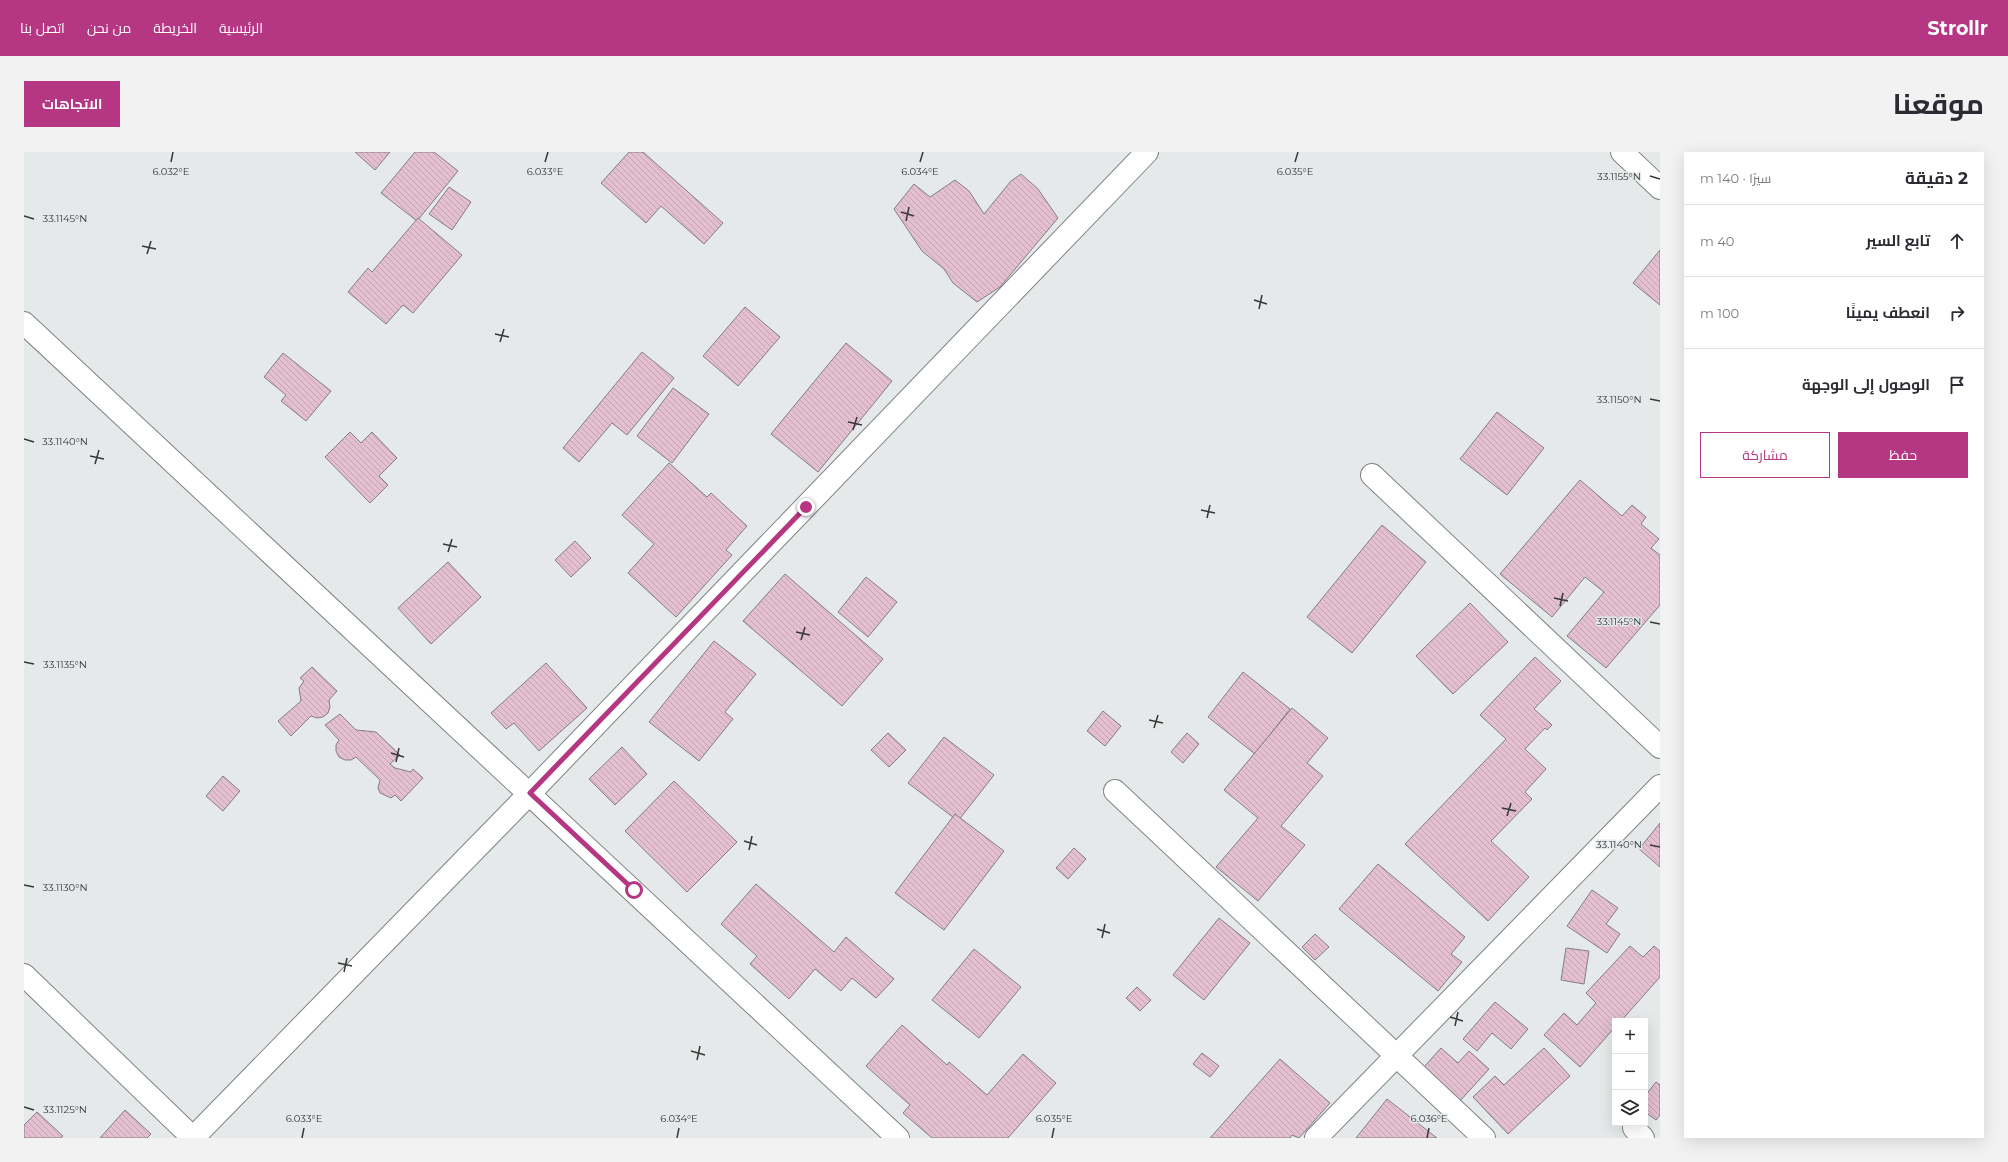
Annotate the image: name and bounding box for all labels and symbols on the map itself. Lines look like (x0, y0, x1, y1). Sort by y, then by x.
text: 6.032°E (153, 165, 190, 178)
text: 6.033°E (527, 165, 564, 178)
text: 6.034°E (901, 165, 939, 178)
text: 6.035°E (1277, 165, 1314, 178)
text: 33.1155°N (1597, 170, 1641, 183)
text: 33.1145°N (43, 212, 87, 225)
text: 33.1150°N (1596, 393, 1642, 406)
text: 33.1140°N (42, 435, 88, 448)
route end (797, 498, 815, 516)
text: 33.1145°N (1597, 615, 1641, 628)
text: 33.1135°N (43, 658, 87, 671)
text: 33.1140°N (1596, 838, 1642, 851)
text: 33.1130°N (42, 881, 88, 894)
route start (625, 881, 643, 899)
text: 33.1125°N (43, 1103, 87, 1116)
text: 6.033°E (286, 1112, 323, 1125)
text: 6.034°E (660, 1112, 698, 1125)
text: 6.035°E (1036, 1112, 1073, 1125)
text: 6.036°E (1410, 1112, 1448, 1125)

